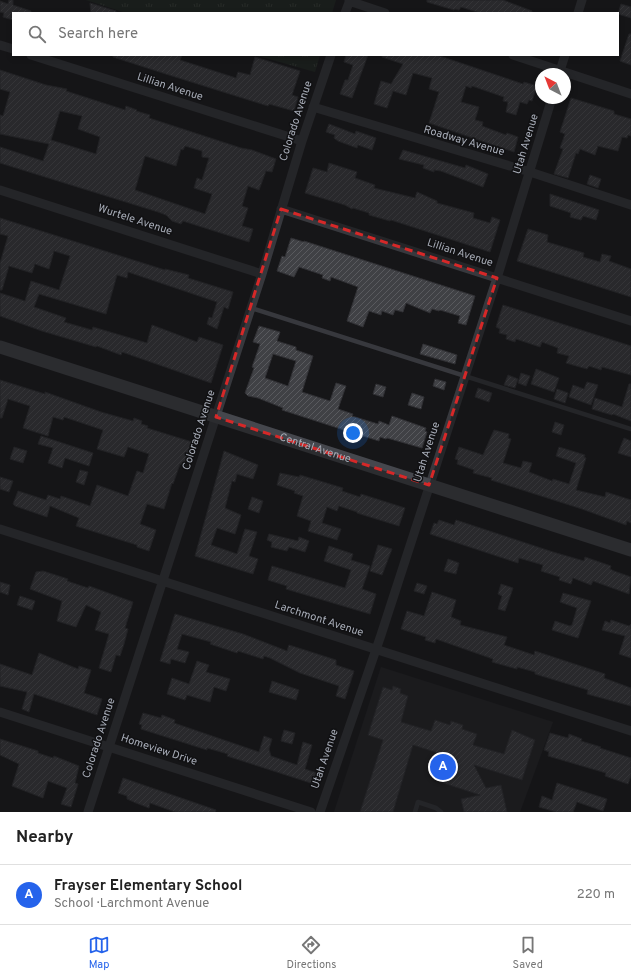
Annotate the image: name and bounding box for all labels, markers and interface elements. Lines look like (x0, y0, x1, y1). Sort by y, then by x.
search box (12, 12, 619, 56)
icon: search (26, 23, 48, 45)
text: Search here (58, 25, 138, 44)
north arrow (535, 68, 571, 104)
street label: Lillian Avenue (135, 70, 205, 104)
street label: Colorado Avenue (276, 79, 316, 163)
street label: Utah Avenue (510, 112, 542, 176)
street label: Roadway Avenue (422, 123, 506, 159)
street label: Wurtele Avenue (96, 201, 174, 239)
street label: Lillian Avenue (425, 236, 495, 270)
street label: Colorado Avenue (179, 388, 219, 472)
street label: Utah Avenue (411, 420, 443, 484)
your location (343, 423, 363, 443)
street label: Central Avenue (277, 430, 353, 466)
street label: Larchmont Avenue (273, 598, 365, 640)
street label: Colorado Avenue (79, 696, 119, 780)
street label: Utah Avenue (308, 727, 342, 791)
street label: Homeview Drive (119, 731, 199, 769)
pin: A (430, 752, 456, 782)
text: Nearby (16, 827, 73, 849)
text: Frayser Elementary School (54, 877, 242, 896)
text: A (24, 887, 34, 903)
text: 220 m (577, 887, 615, 903)
text: School · Larchmont Avenue (54, 896, 209, 912)
tab: Map (88, 934, 110, 972)
tab: Directions (286, 934, 336, 972)
tab: Saved (513, 934, 543, 972)

